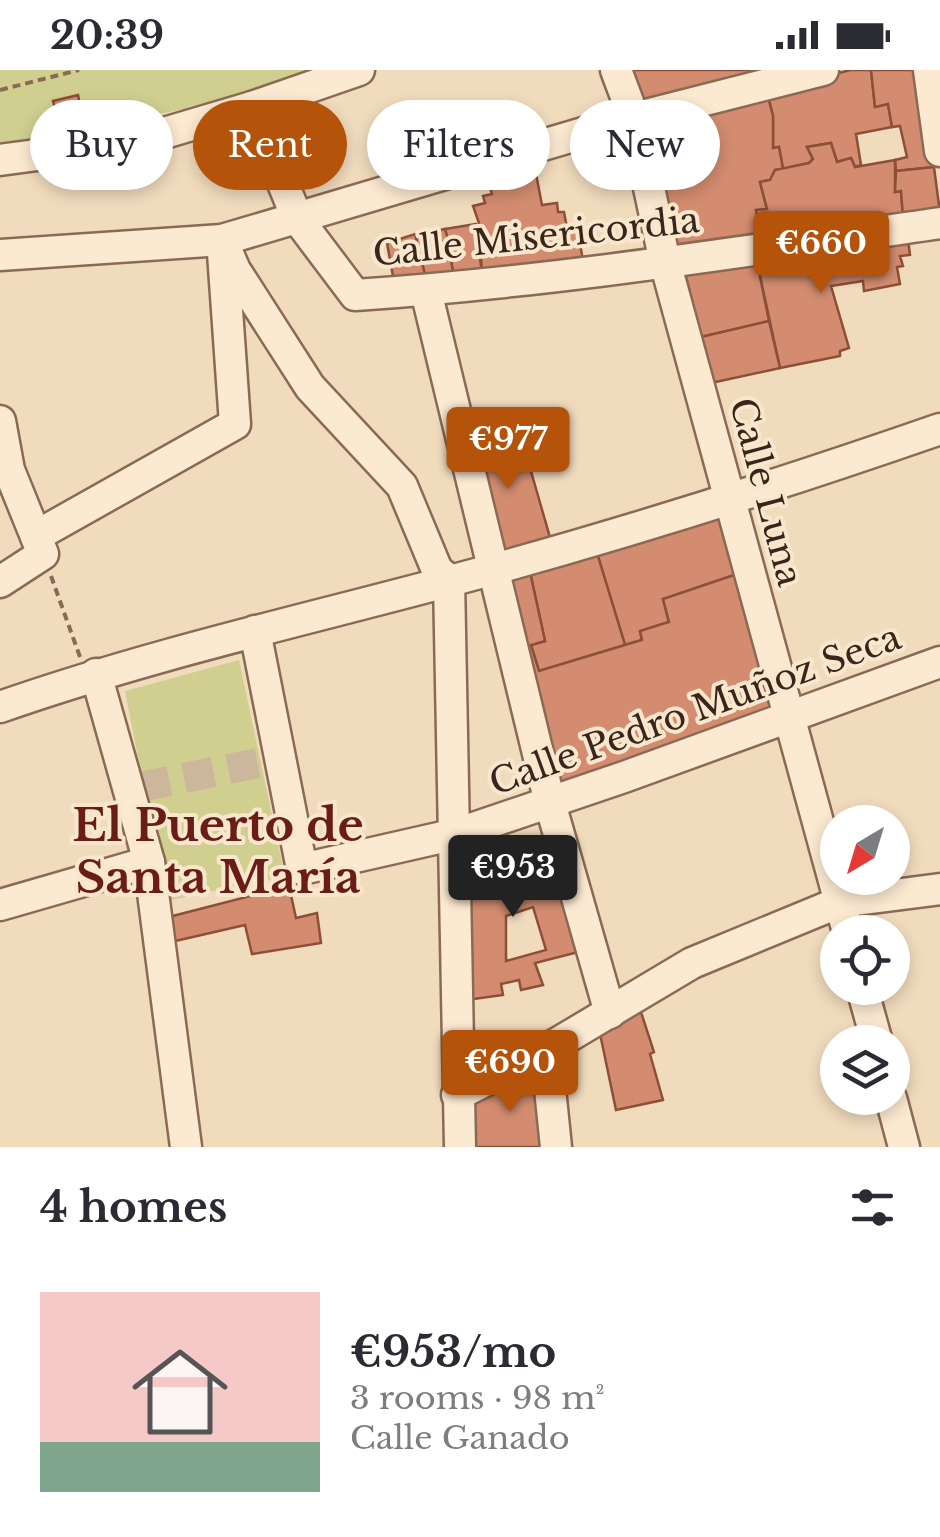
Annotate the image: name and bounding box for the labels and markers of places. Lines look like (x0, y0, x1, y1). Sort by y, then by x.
pin: €660 (762, 211, 880, 296)
pin: €977 (449, 407, 567, 492)
pin: €953 (454, 835, 572, 920)
pin: €690 (451, 1030, 569, 1115)

